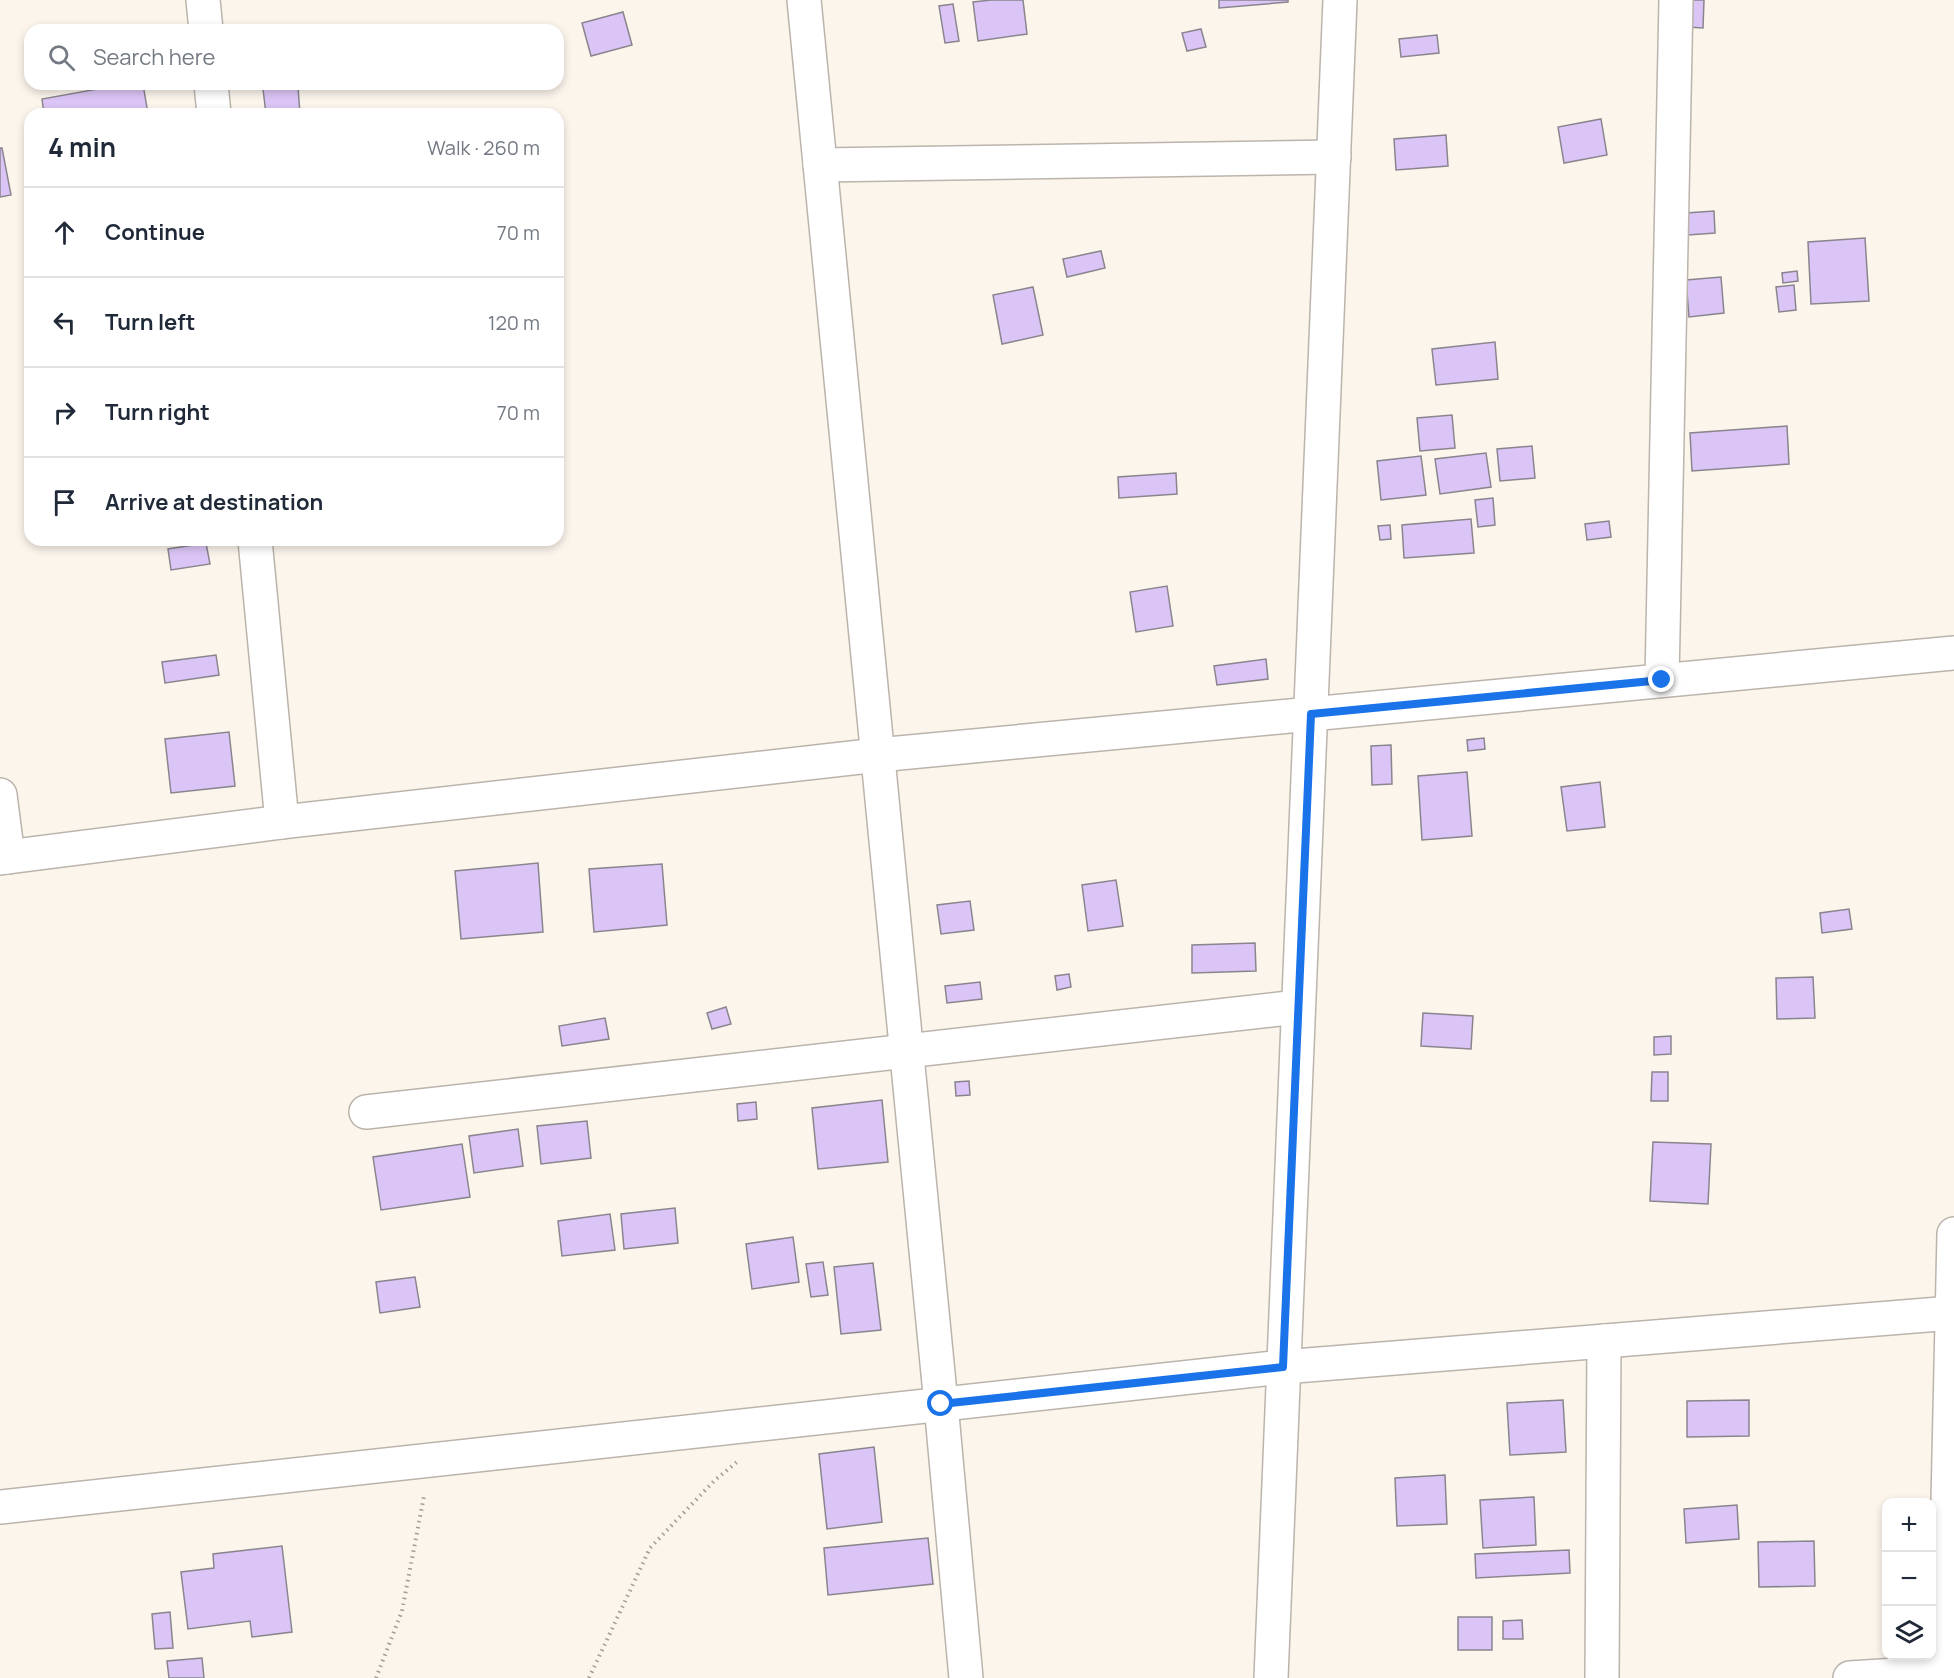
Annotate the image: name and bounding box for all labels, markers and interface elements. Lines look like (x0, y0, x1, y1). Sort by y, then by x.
search box (24, 24, 564, 90)
icon: search (45, 41, 78, 74)
text: Search here (93, 42, 215, 72)
text: 4 min (48, 129, 116, 165)
text: Walk · 260 m (427, 134, 540, 161)
icon: ahead (48, 216, 81, 249)
text: Continue (105, 217, 205, 247)
text: 70 m (497, 219, 540, 246)
icon: left (48, 306, 81, 339)
text: Turn left (105, 307, 195, 337)
text: 120 m (488, 309, 540, 336)
icon: right (48, 396, 81, 429)
text: Turn right (105, 397, 210, 427)
text: 70 m (497, 399, 540, 426)
icon: arrive (48, 486, 81, 519)
text: Arrive at destination (105, 487, 323, 517)
route end (1648, 666, 1674, 692)
route start (927, 1390, 953, 1416)
map controls (1882, 1498, 1936, 1660)
button: + (1882, 1498, 1936, 1552)
button: − (1882, 1552, 1936, 1606)
button: layers (1882, 1606, 1936, 1660)

